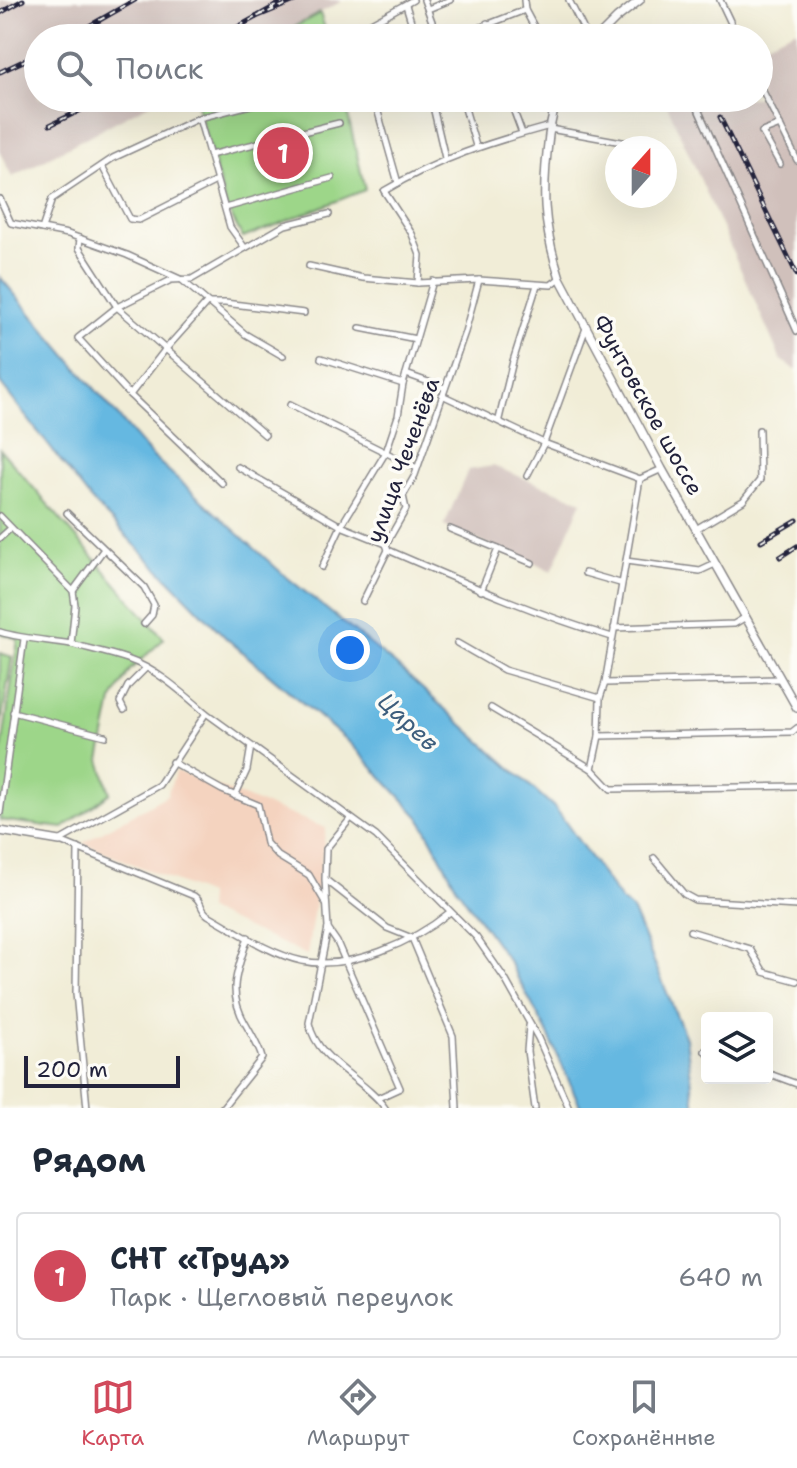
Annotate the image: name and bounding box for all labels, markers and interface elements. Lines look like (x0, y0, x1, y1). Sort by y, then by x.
search box (24, 24, 773, 112)
icon: search (52, 46, 96, 90)
text: Поиск (116, 48, 204, 89)
pin: 1 (257, 123, 309, 183)
north arrow (605, 136, 677, 208)
street label: Фунтовское шоссе (586, 310, 710, 500)
street label: улица Чеченёва (360, 373, 446, 547)
your location (330, 630, 370, 670)
water label: Царев (371, 686, 445, 758)
map controls (701, 1012, 773, 1084)
button: layers (701, 1012, 773, 1084)
scale bar (24, 1052, 180, 1088)
text: 200 m (36, 1055, 108, 1084)
text: Рядом (32, 1137, 146, 1183)
text: СНТ «Труд» (110, 1238, 290, 1279)
text: 1 (54, 1259, 66, 1294)
text: 640 m (678, 1259, 763, 1294)
text: Парк · Щегловый переулок (110, 1279, 453, 1314)
tab: Карта (81, 1375, 144, 1452)
tab: Маршрут (307, 1375, 409, 1452)
tab: Сохранённые (572, 1375, 716, 1452)

